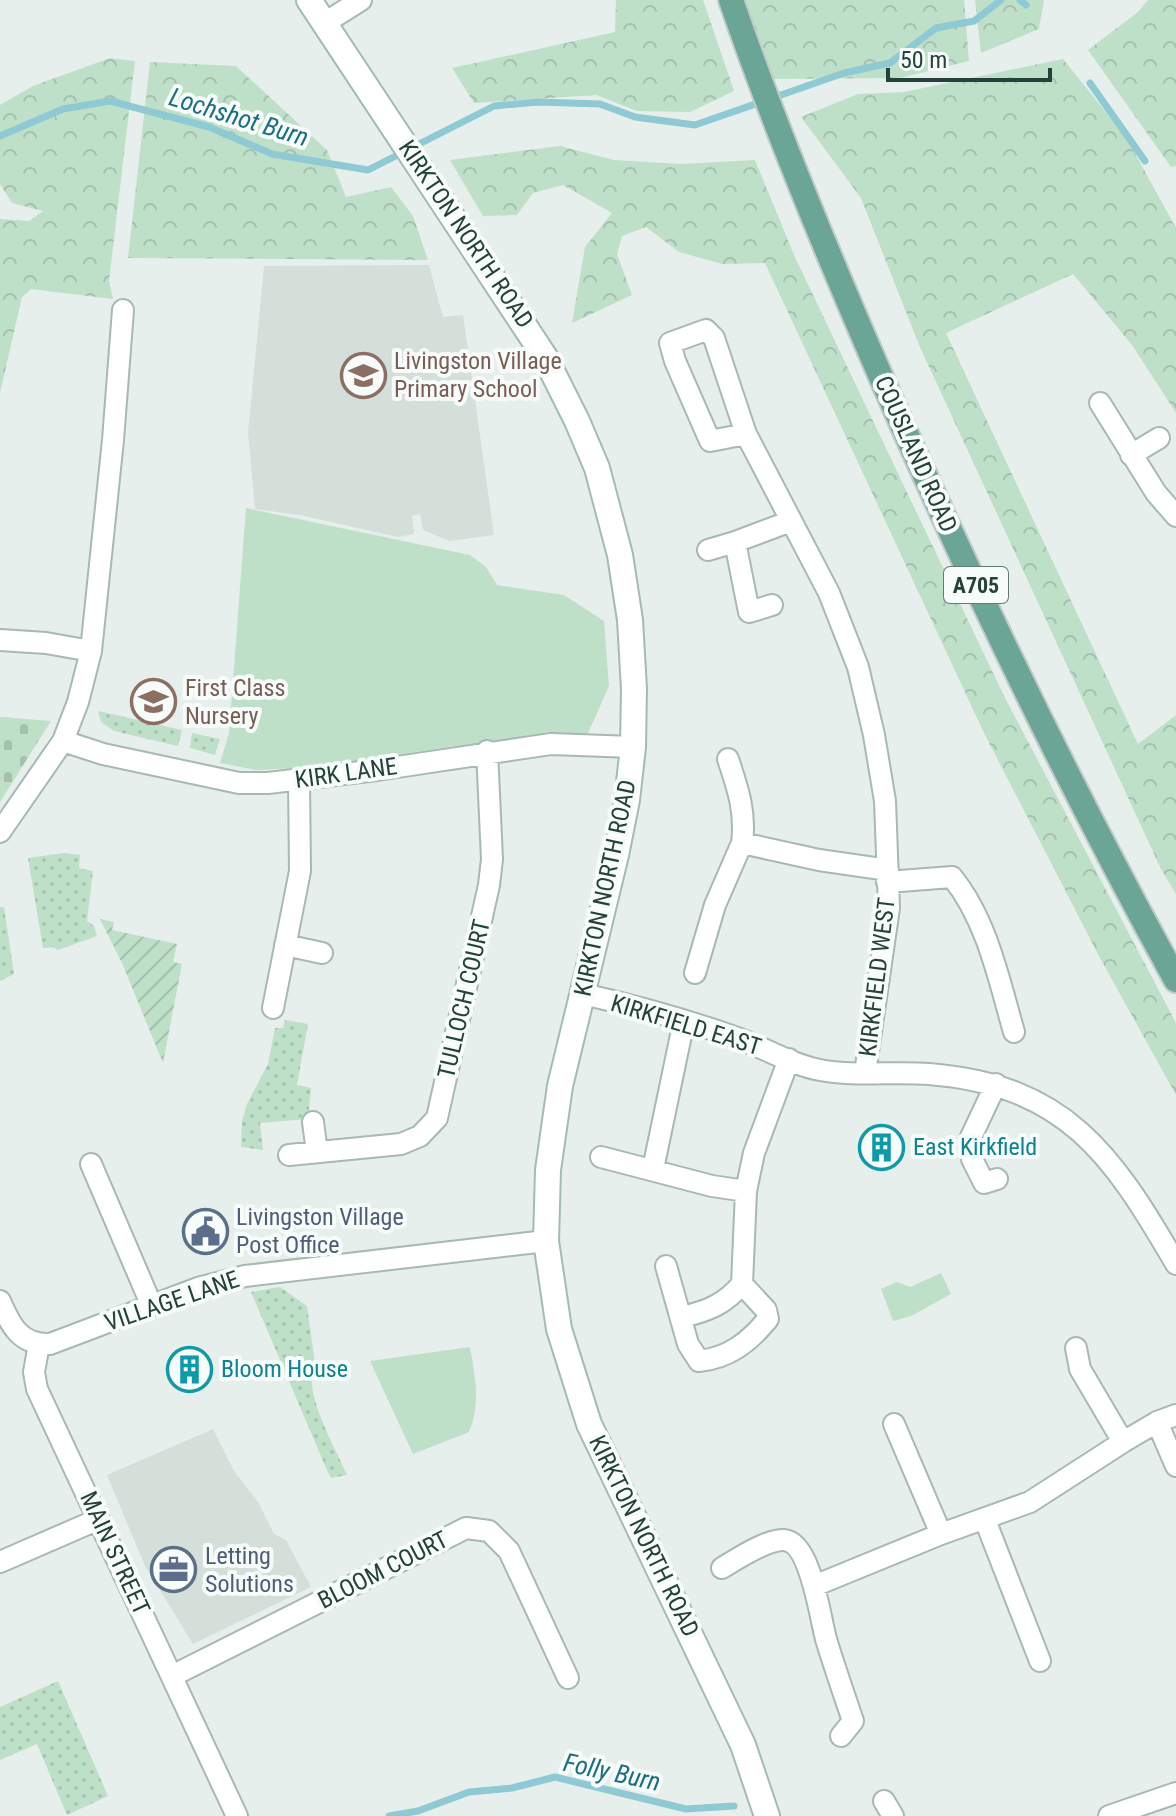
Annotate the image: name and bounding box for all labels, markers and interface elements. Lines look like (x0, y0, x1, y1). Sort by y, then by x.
scale bar (888, 32, 1050, 82)
text: 50 m (900, 46, 947, 74)
water label: Lochshot Burn (166, 82, 312, 152)
street label: KIRKTON NORTH ROAD (393, 135, 539, 333)
place label: Livingston Village Primary School (394, 347, 562, 403)
school or university icon: Livingston Village Primary School (339, 351, 387, 399)
street label: COUSLAND ROAD (869, 372, 963, 536)
road number: A705 (944, 567, 1008, 603)
place label: First Class Nursery (185, 674, 285, 730)
school or university icon: First Class Nursery (130, 678, 178, 726)
street label: KIRK LANE (293, 752, 399, 794)
street label: KIRKTON NORTH ROAD (568, 777, 642, 999)
street label: KIRKFIELD WEST (853, 896, 901, 1058)
street label: TULLOCH COURT (432, 917, 496, 1081)
street label: KIRKFIELD EAST (607, 989, 765, 1061)
building icon: East Kirkfield (858, 1123, 906, 1171)
place label: East Kirkfield (913, 1133, 1037, 1161)
place label: Livingston Village Post Office (236, 1203, 404, 1259)
public building icon: Livingston Village Post Office (181, 1207, 229, 1255)
street label: VILLAGE LANE (101, 1265, 243, 1337)
building icon: Bloom House (166, 1345, 214, 1393)
place label: Bloom House (221, 1355, 348, 1383)
street label: KIRKTON NORTH ROAD (583, 1431, 705, 1641)
street label: MAIN STREET (74, 1487, 156, 1619)
street label: BLOOM COURT (313, 1525, 453, 1615)
place label: Letting Solutions (205, 1542, 294, 1598)
office icon: Letting Solutions (150, 1546, 198, 1594)
water label: Folly Burn (561, 1747, 663, 1797)

